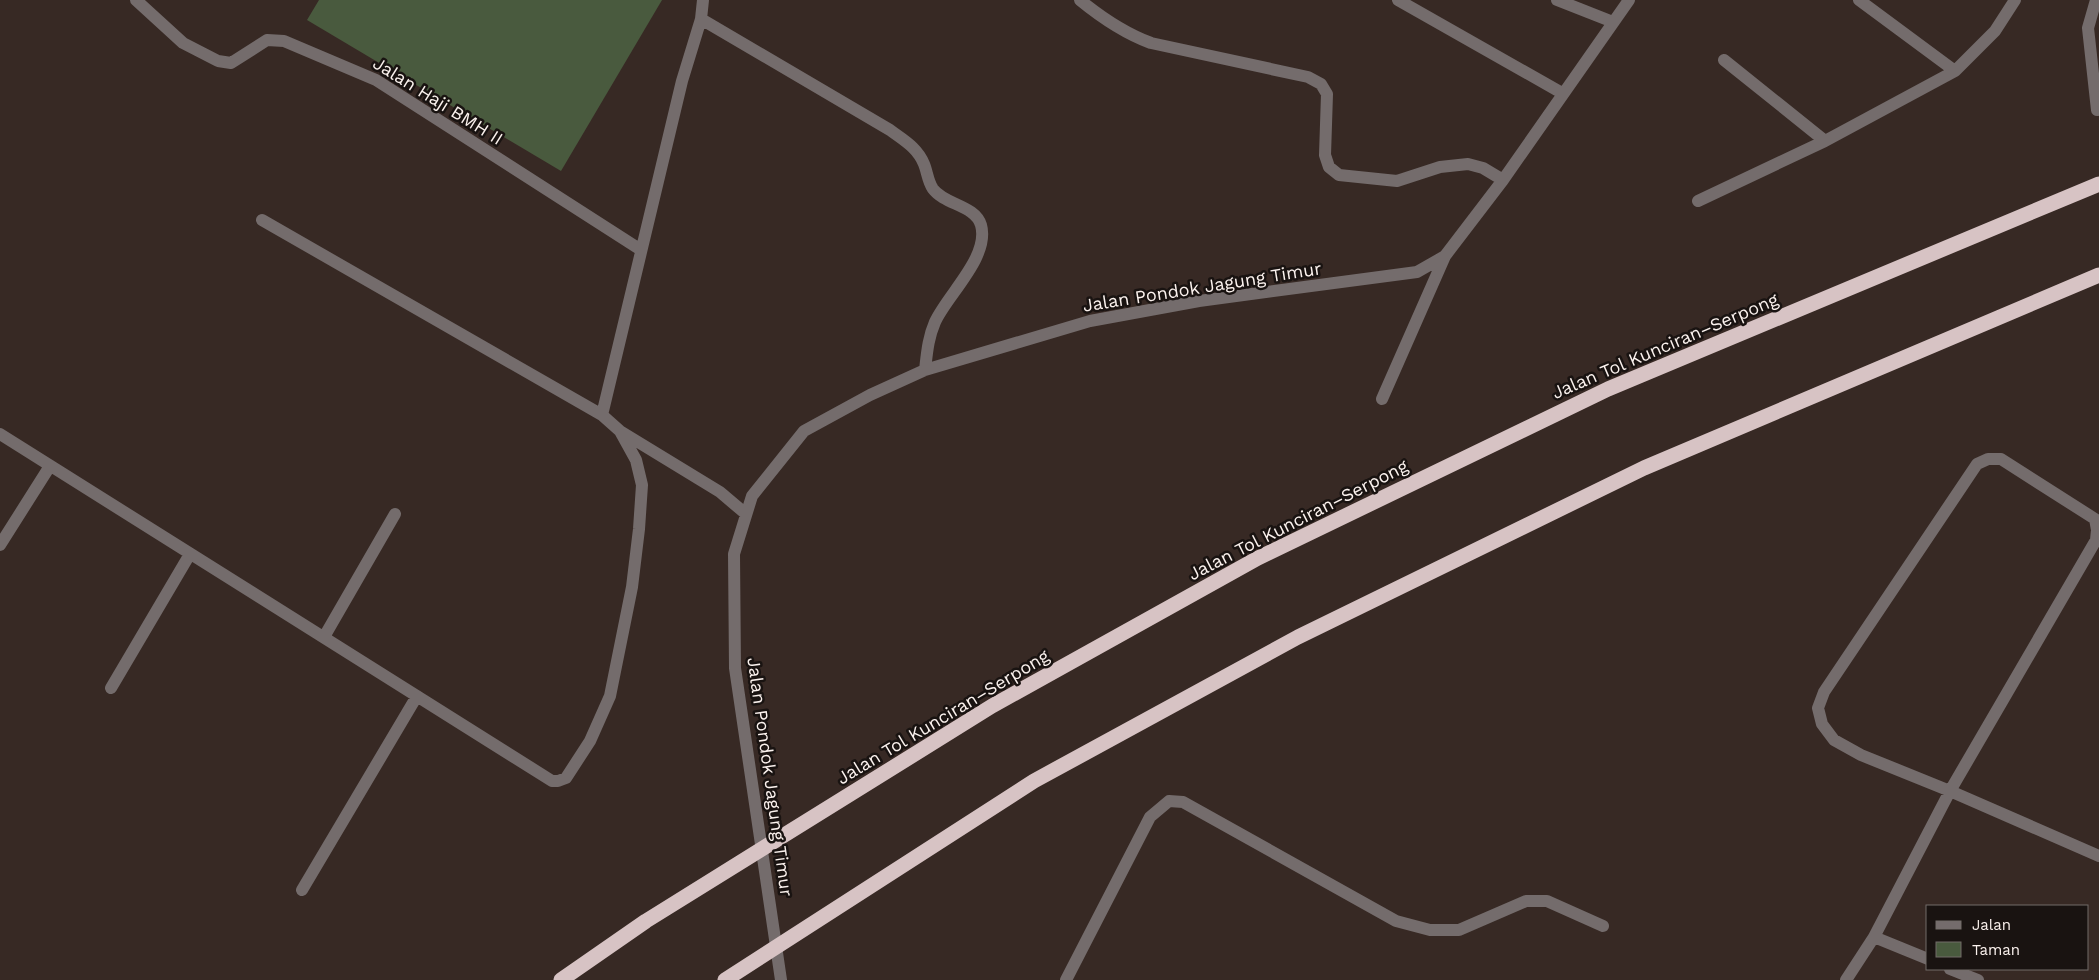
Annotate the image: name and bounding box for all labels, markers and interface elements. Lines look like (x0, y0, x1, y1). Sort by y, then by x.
street label: Jalan Haji BMH II (369, 52, 507, 149)
street label: Jalan Pondok Jagung Timur (1081, 257, 1323, 316)
street label: Jalan Tol Kunciran–Serpong (1549, 288, 1781, 403)
street label: Jalan Tol Kunciran–Serpong (1184, 455, 1411, 584)
street label: Jalan Tol Kunciran–Serpong (833, 645, 1053, 788)
street label: Jalan Pondok Jagung Timur (743, 656, 798, 898)
legend (1926, 905, 2089, 970)
text: Jalan (1972, 916, 2011, 934)
text: Taman (1972, 941, 2020, 959)

